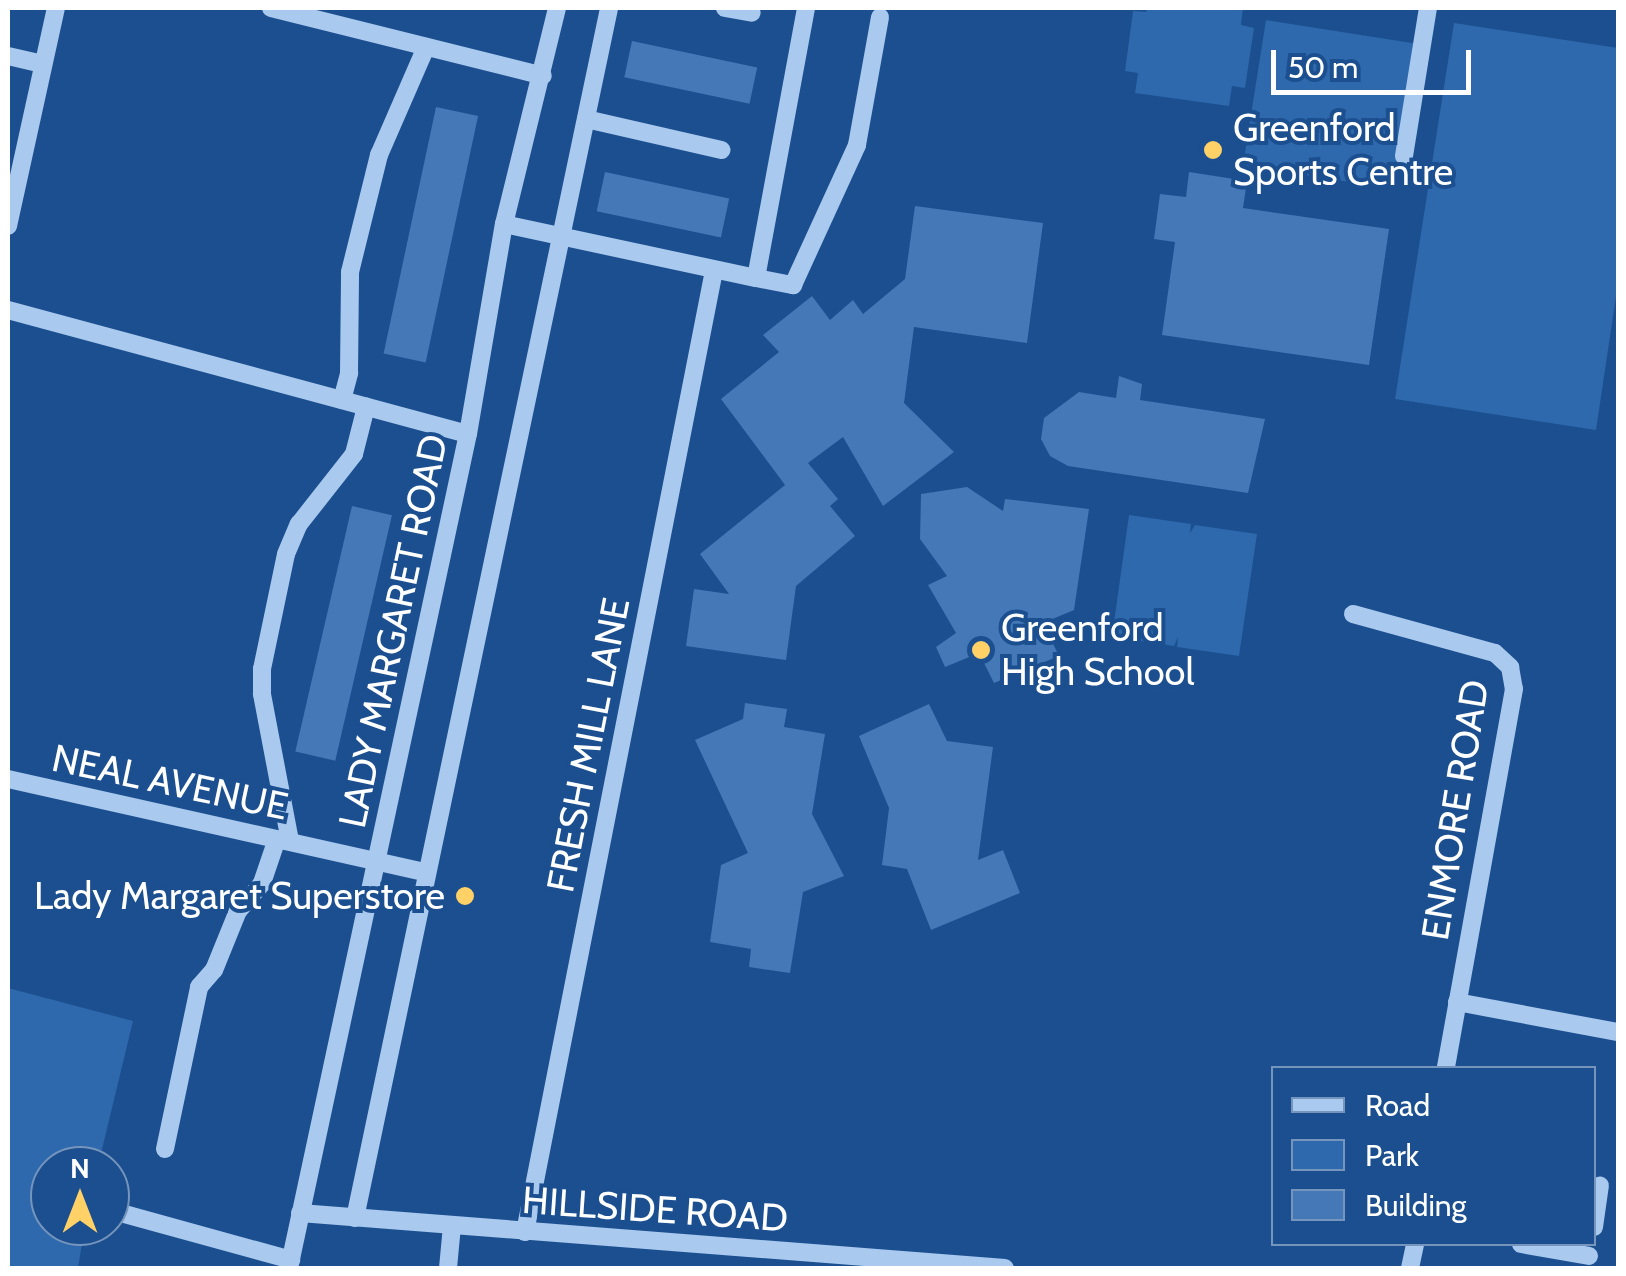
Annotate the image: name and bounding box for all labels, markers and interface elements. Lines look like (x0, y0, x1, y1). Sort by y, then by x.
scale bar (1276, 30, 1476, 92)
text: 50 m (1288, 49, 1358, 86)
place label: Greenford Sports Centre (1233, 105, 1453, 194)
marker: Greenford Sports Centre (1202, 139, 1224, 161)
street label: LADY MARGARET ROAD (329, 430, 457, 832)
street label: FRESH MILL LANE (537, 594, 639, 896)
place label: Greenford High School (1001, 605, 1194, 694)
marker: Greenford High School (970, 639, 992, 661)
street label: ENMORE ROAD (1412, 677, 1498, 943)
street label: NEAL AVENUE (48, 735, 292, 829)
place label: Lady Margaret Superstore (34, 873, 445, 919)
marker: Lady Margaret Superstore (454, 885, 476, 907)
legend (1271, 1066, 1596, 1246)
text: Road (1365, 1087, 1430, 1124)
text: Park (1365, 1137, 1419, 1174)
north arrow (30, 1146, 130, 1246)
text: N (70, 1151, 90, 1185)
street label: HILLSIDE ROAD (520, 1177, 790, 1241)
text: Building (1365, 1187, 1467, 1224)

